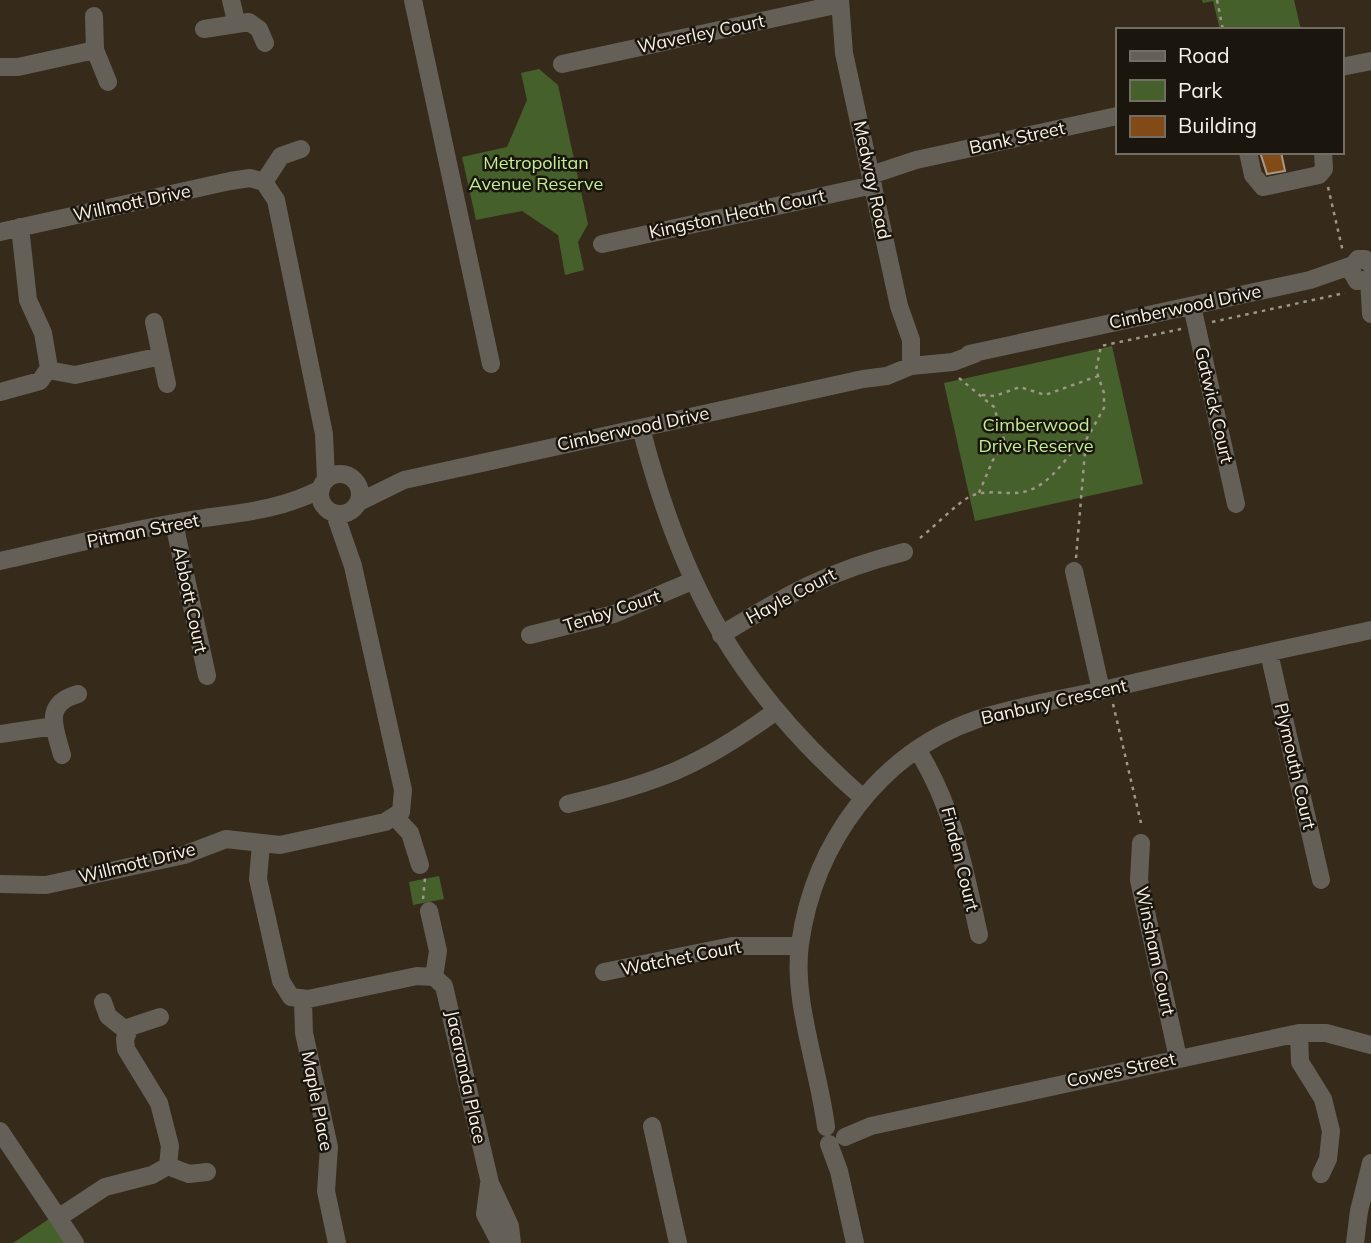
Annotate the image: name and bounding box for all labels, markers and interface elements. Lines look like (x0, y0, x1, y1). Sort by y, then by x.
street label: Waverley Court (635, 9, 767, 58)
legend (1116, 28, 1343, 154)
text: Road (1178, 42, 1229, 68)
text: Park (1178, 77, 1222, 103)
text: Building (1178, 112, 1257, 138)
street label: Bank Street (967, 116, 1067, 159)
street label: Medway Road (849, 119, 896, 241)
park label: Metropolitan Avenue Reserve (469, 151, 603, 195)
street label: Willmott Drive (71, 179, 193, 226)
street label: Kingston Heath Court (647, 184, 827, 243)
street label: Cimberwood Drive (1107, 279, 1263, 334)
street label: Gatwick Court (1190, 344, 1239, 465)
street label: Cimberwood Drive (555, 401, 711, 456)
park label: Cimberwood Drive Reserve (978, 413, 1094, 457)
street label: Pitman Street (85, 508, 201, 553)
street label: Abbott Court (168, 545, 213, 655)
street label: Hayle Court (742, 562, 840, 629)
street label: Tenby Court (561, 584, 663, 637)
street label: Banbury Crescent (979, 674, 1129, 729)
street label: Plymouth Court (1270, 700, 1321, 831)
street label: Finden Court (936, 804, 985, 913)
street label: Willmott Drive (76, 837, 198, 888)
street label: Winsham Court (1131, 884, 1180, 1017)
street label: Watchet Court (619, 935, 743, 980)
street label: Jacaranda Place (441, 1008, 492, 1146)
street label: Cowes Street (1064, 1047, 1177, 1092)
street label: Maple Place (297, 1049, 338, 1153)

